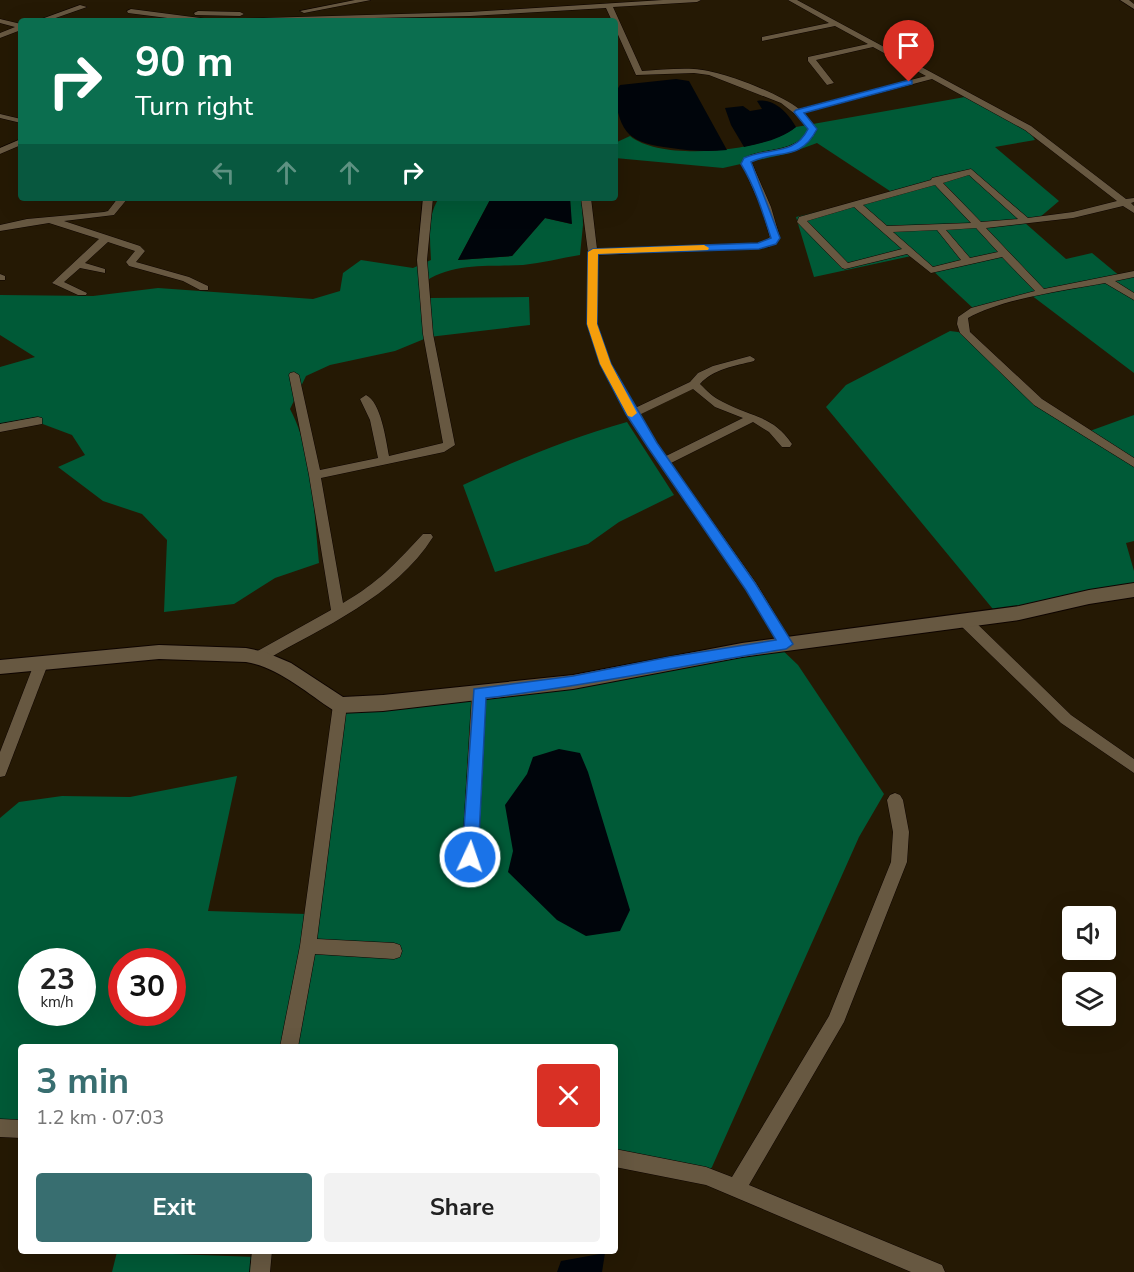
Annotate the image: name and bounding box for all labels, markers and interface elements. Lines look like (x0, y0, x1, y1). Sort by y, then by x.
pin (883, 20, 934, 82)
icon: arrive (892, 29, 925, 62)
text: 90 m (135, 34, 234, 91)
icon: right (36, 42, 114, 120)
text: Turn right (135, 88, 253, 125)
icon: left (207, 156, 240, 189)
icon: ahead (270, 156, 303, 189)
icon: ahead (333, 156, 366, 189)
icon: right (396, 156, 429, 189)
position arrow (438, 825, 502, 889)
map controls (1062, 906, 1116, 1026)
button: sound (1062, 906, 1116, 960)
speed limit sign: 30 (108, 948, 186, 1026)
text: 23 (39, 959, 75, 1000)
button: layers (1062, 972, 1116, 1026)
text: km/h (40, 992, 74, 1012)
text: 3 min (36, 1057, 129, 1106)
button: close (537, 1064, 600, 1127)
text: 1.2 km · 07:03 (36, 1104, 164, 1131)
button: Exit (36, 1173, 312, 1242)
button: Share (324, 1173, 600, 1242)

